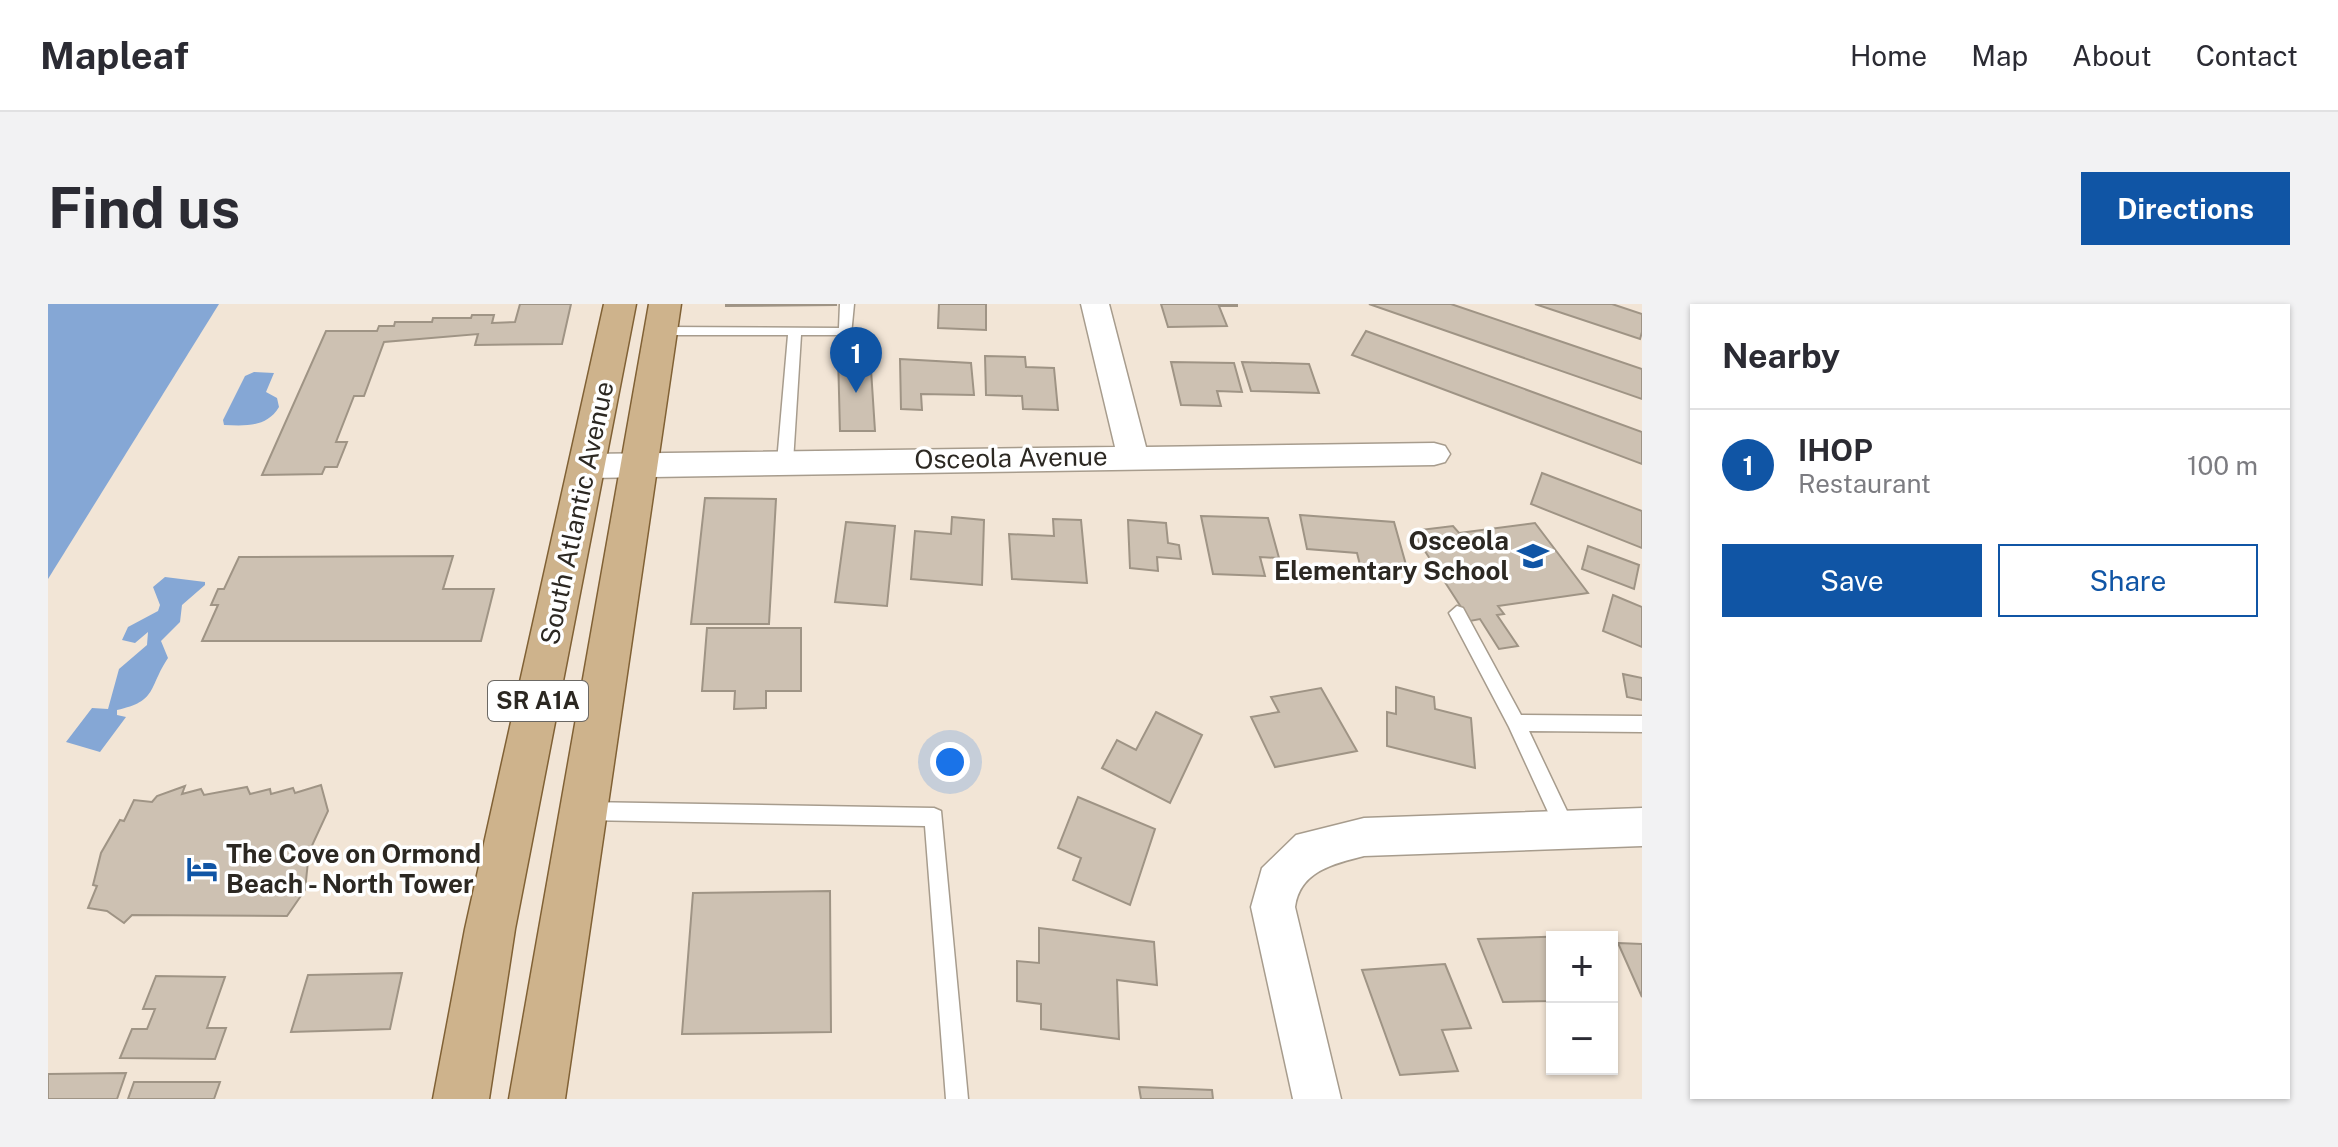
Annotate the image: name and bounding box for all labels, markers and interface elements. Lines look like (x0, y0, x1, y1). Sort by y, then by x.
text: Mapleaf (40, 33, 189, 78)
text: Home (1850, 39, 1927, 72)
text: Map (1971, 39, 2028, 72)
text: About (2072, 39, 2152, 72)
text: Contact (2196, 39, 2298, 72)
button: Directions (2081, 172, 2290, 245)
text: Find us (48, 175, 240, 241)
pin: 1 (830, 327, 882, 393)
text: Nearby (1722, 336, 1840, 376)
street label: South Atlantic Avenue (533, 378, 620, 647)
text: IHOP (1798, 432, 1873, 468)
street label: Osceola Avenue (914, 440, 1108, 475)
text: 1 (1742, 450, 1754, 481)
text: 100 m (2187, 450, 2258, 481)
text: Restaurant (1798, 468, 1931, 499)
place label: Osceola Elementary School (1274, 525, 1509, 586)
school or university icon: Osceola Elementary School (1516, 539, 1550, 573)
button: Save (1722, 544, 1982, 617)
button: Share (1998, 544, 2258, 617)
road number: SR A1A (488, 681, 588, 721)
your location (930, 742, 970, 782)
place label: The Cove on Ormond Beach - North Tower (226, 838, 481, 899)
hotel icon: The Cove on Ormond Beach - North Tower (185, 852, 219, 886)
map controls (1546, 931, 1618, 1075)
button: + (1546, 931, 1618, 1003)
button: − (1546, 1003, 1618, 1075)

